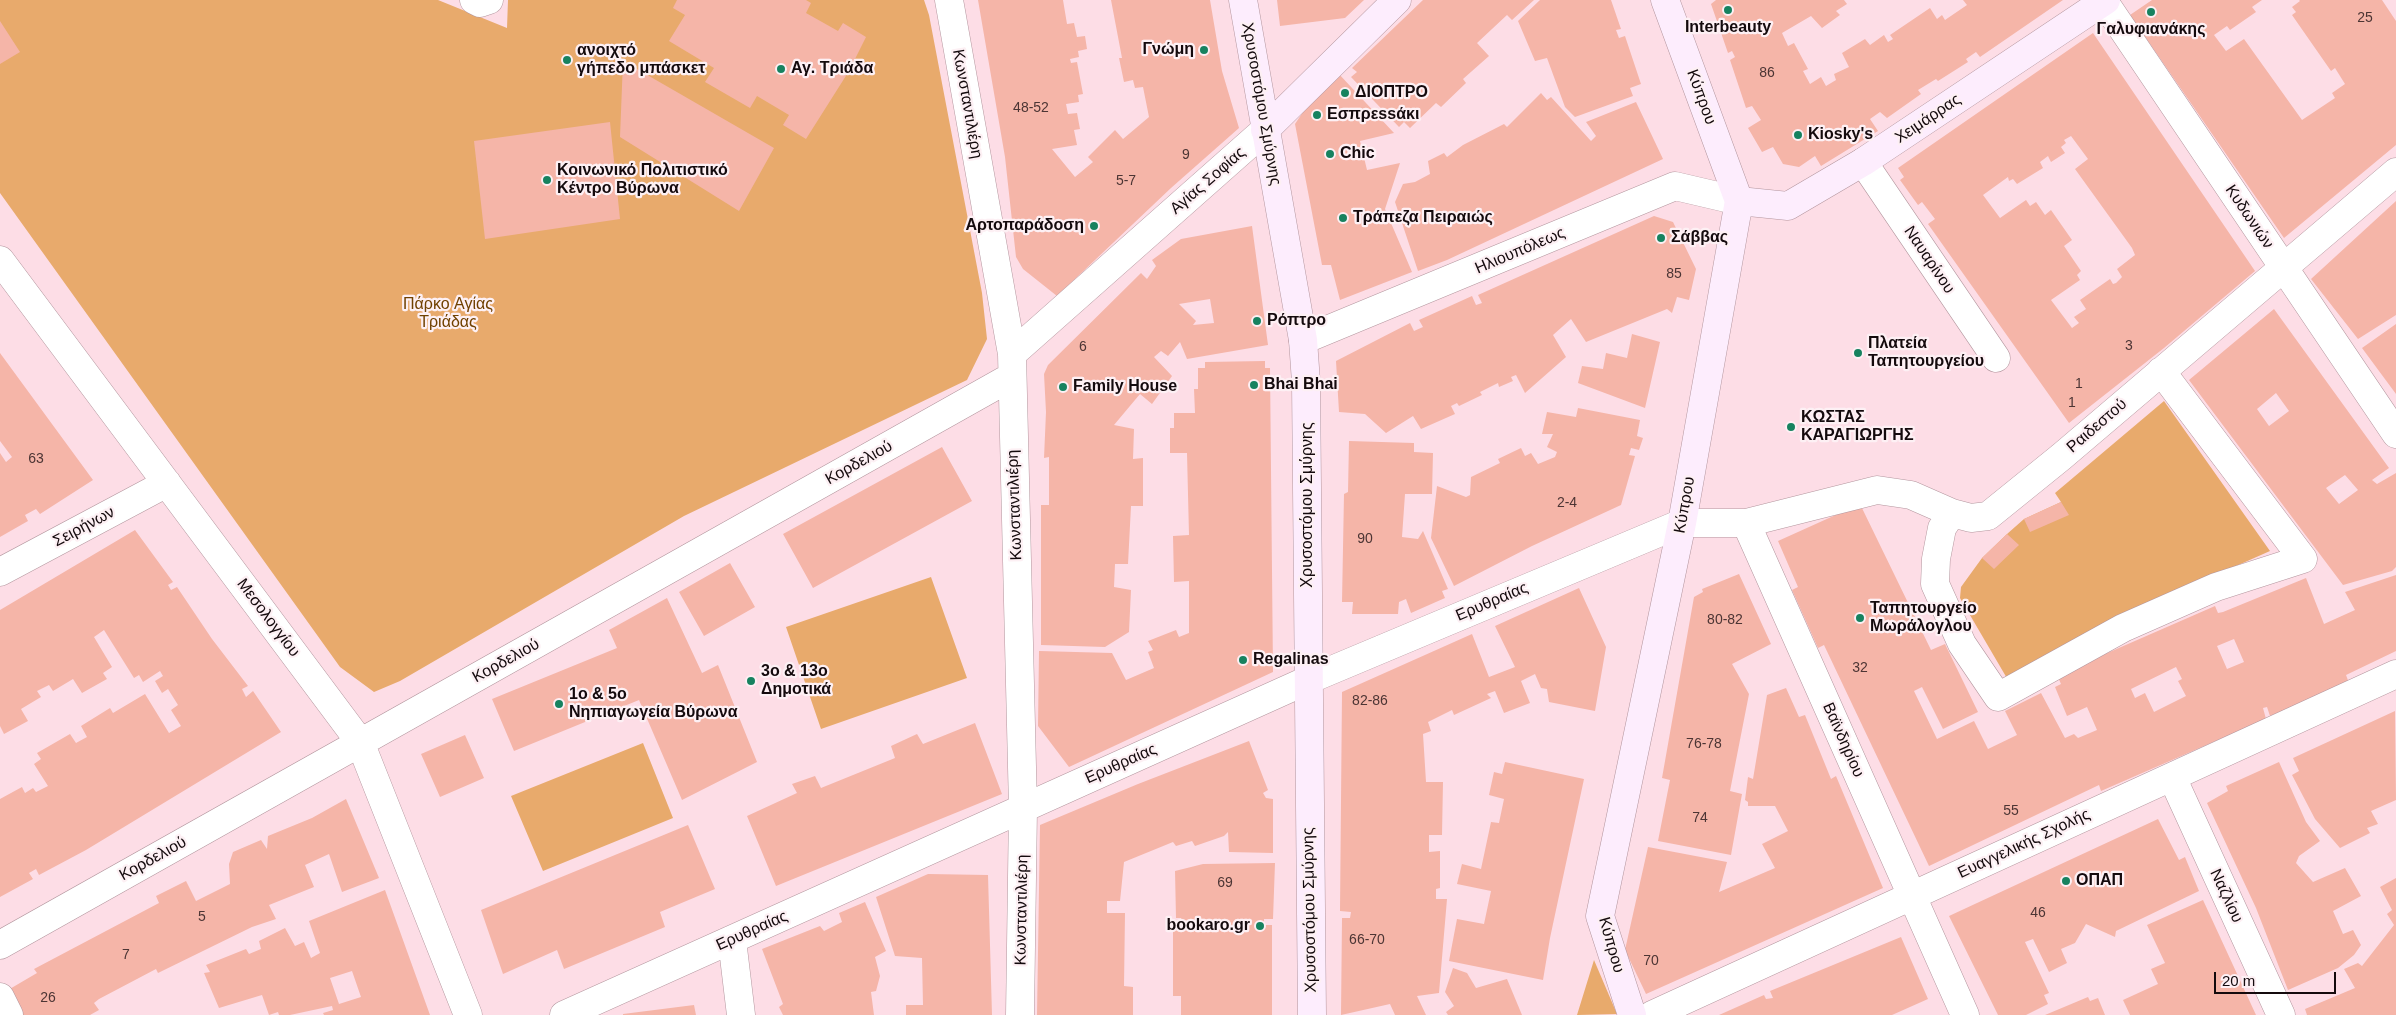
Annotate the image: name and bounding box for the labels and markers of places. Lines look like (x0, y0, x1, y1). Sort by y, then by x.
marker: Interbeauty (1722, 4, 1734, 16)
marker: Γαλυφιανάκης (2145, 6, 2157, 18)
place label: Interbeauty (1685, 18, 1771, 38)
place label: Γαλυφιανάκης (2097, 20, 2205, 40)
place label: Γνώμη (1142, 40, 1194, 60)
place label: ανοιχτό γήπεδο μπάσκετ (577, 41, 705, 79)
marker: Γνώμη (1198, 44, 1210, 56)
marker: ανοιχτό γήπεδο μπάσκετ (561, 54, 573, 66)
place label: Αγ. Τριάδα (791, 59, 873, 79)
marker: Αγ. Τριάδα (775, 63, 787, 75)
place label: ΔΙΟΠΤΡΟ (1355, 83, 1428, 103)
marker: ΔΙΟΠΤΡΟ (1339, 87, 1351, 99)
place label: Εσπρεssάκι (1327, 105, 1419, 125)
marker: Εσπρεssάκι (1311, 109, 1323, 121)
place label: Kiosky's (1808, 125, 1873, 145)
marker: Kiosky's (1792, 129, 1804, 141)
place label: Chic (1340, 144, 1375, 164)
marker: Chic (1324, 148, 1336, 160)
place label: Κοινωνικό Πολιτιστικό Κέντρο Βύρωνα (557, 161, 728, 199)
marker: Κοινωνικό Πολιτιστικό Κέντρο Βύρωνα (541, 174, 553, 186)
place label: Τράπεζα Πειραιώς (1353, 208, 1493, 228)
marker: Τράπεζα Πειραιώς (1337, 212, 1349, 224)
place label: Αρτοπαράδοση (965, 216, 1084, 236)
marker: Αρτοπαράδοση (1088, 220, 1100, 232)
place label: Σάββας (1671, 228, 1728, 248)
marker: Σάββας (1655, 232, 1667, 244)
place label: Ρόπτρο (1267, 311, 1326, 331)
marker: Ρόπτρο (1251, 315, 1263, 327)
place label: Πλατεία Ταπητουργείου (1868, 334, 1984, 372)
marker: Πλατεία Ταπητουργείου (1852, 347, 1864, 359)
place label: Bhai Bhai (1264, 375, 1338, 395)
place label: Family House (1073, 377, 1177, 397)
marker: Bhai Bhai (1248, 379, 1260, 391)
marker: Family House (1057, 381, 1069, 393)
place label: ΚΩΣΤΑΣ ΚΑΡΑΓΙΩΡΓΗΣ (1801, 408, 1913, 446)
marker: ΚΩΣΤΑΣ ΚΑΡΑΓΙΩΡΓΗΣ (1785, 421, 1797, 433)
place label: Ταπητουργείο Μωράλογλου (1870, 599, 1977, 637)
marker: Ταπητουργείο Μωράλογλου (1854, 612, 1866, 624)
place label: Regalinas (1253, 650, 1329, 670)
marker: Regalinas (1237, 654, 1249, 666)
place label: 3o & 13o Δημοτικά (761, 662, 831, 700)
marker: 3o & 13o Δημοτικά (745, 675, 757, 687)
place label: 1ο & 5ο Νηπιαγωγεία Βύρωνα (569, 685, 738, 723)
marker: 1ο & 5ο Νηπιαγωγεία Βύρωνα (553, 698, 565, 710)
place label: ΟΠΑΠ (2076, 871, 2123, 891)
marker: ΟΠΑΠ (2060, 875, 2072, 887)
place label: bookaro.gr (1166, 916, 1250, 936)
marker: bookaro.gr (1254, 920, 1266, 932)

